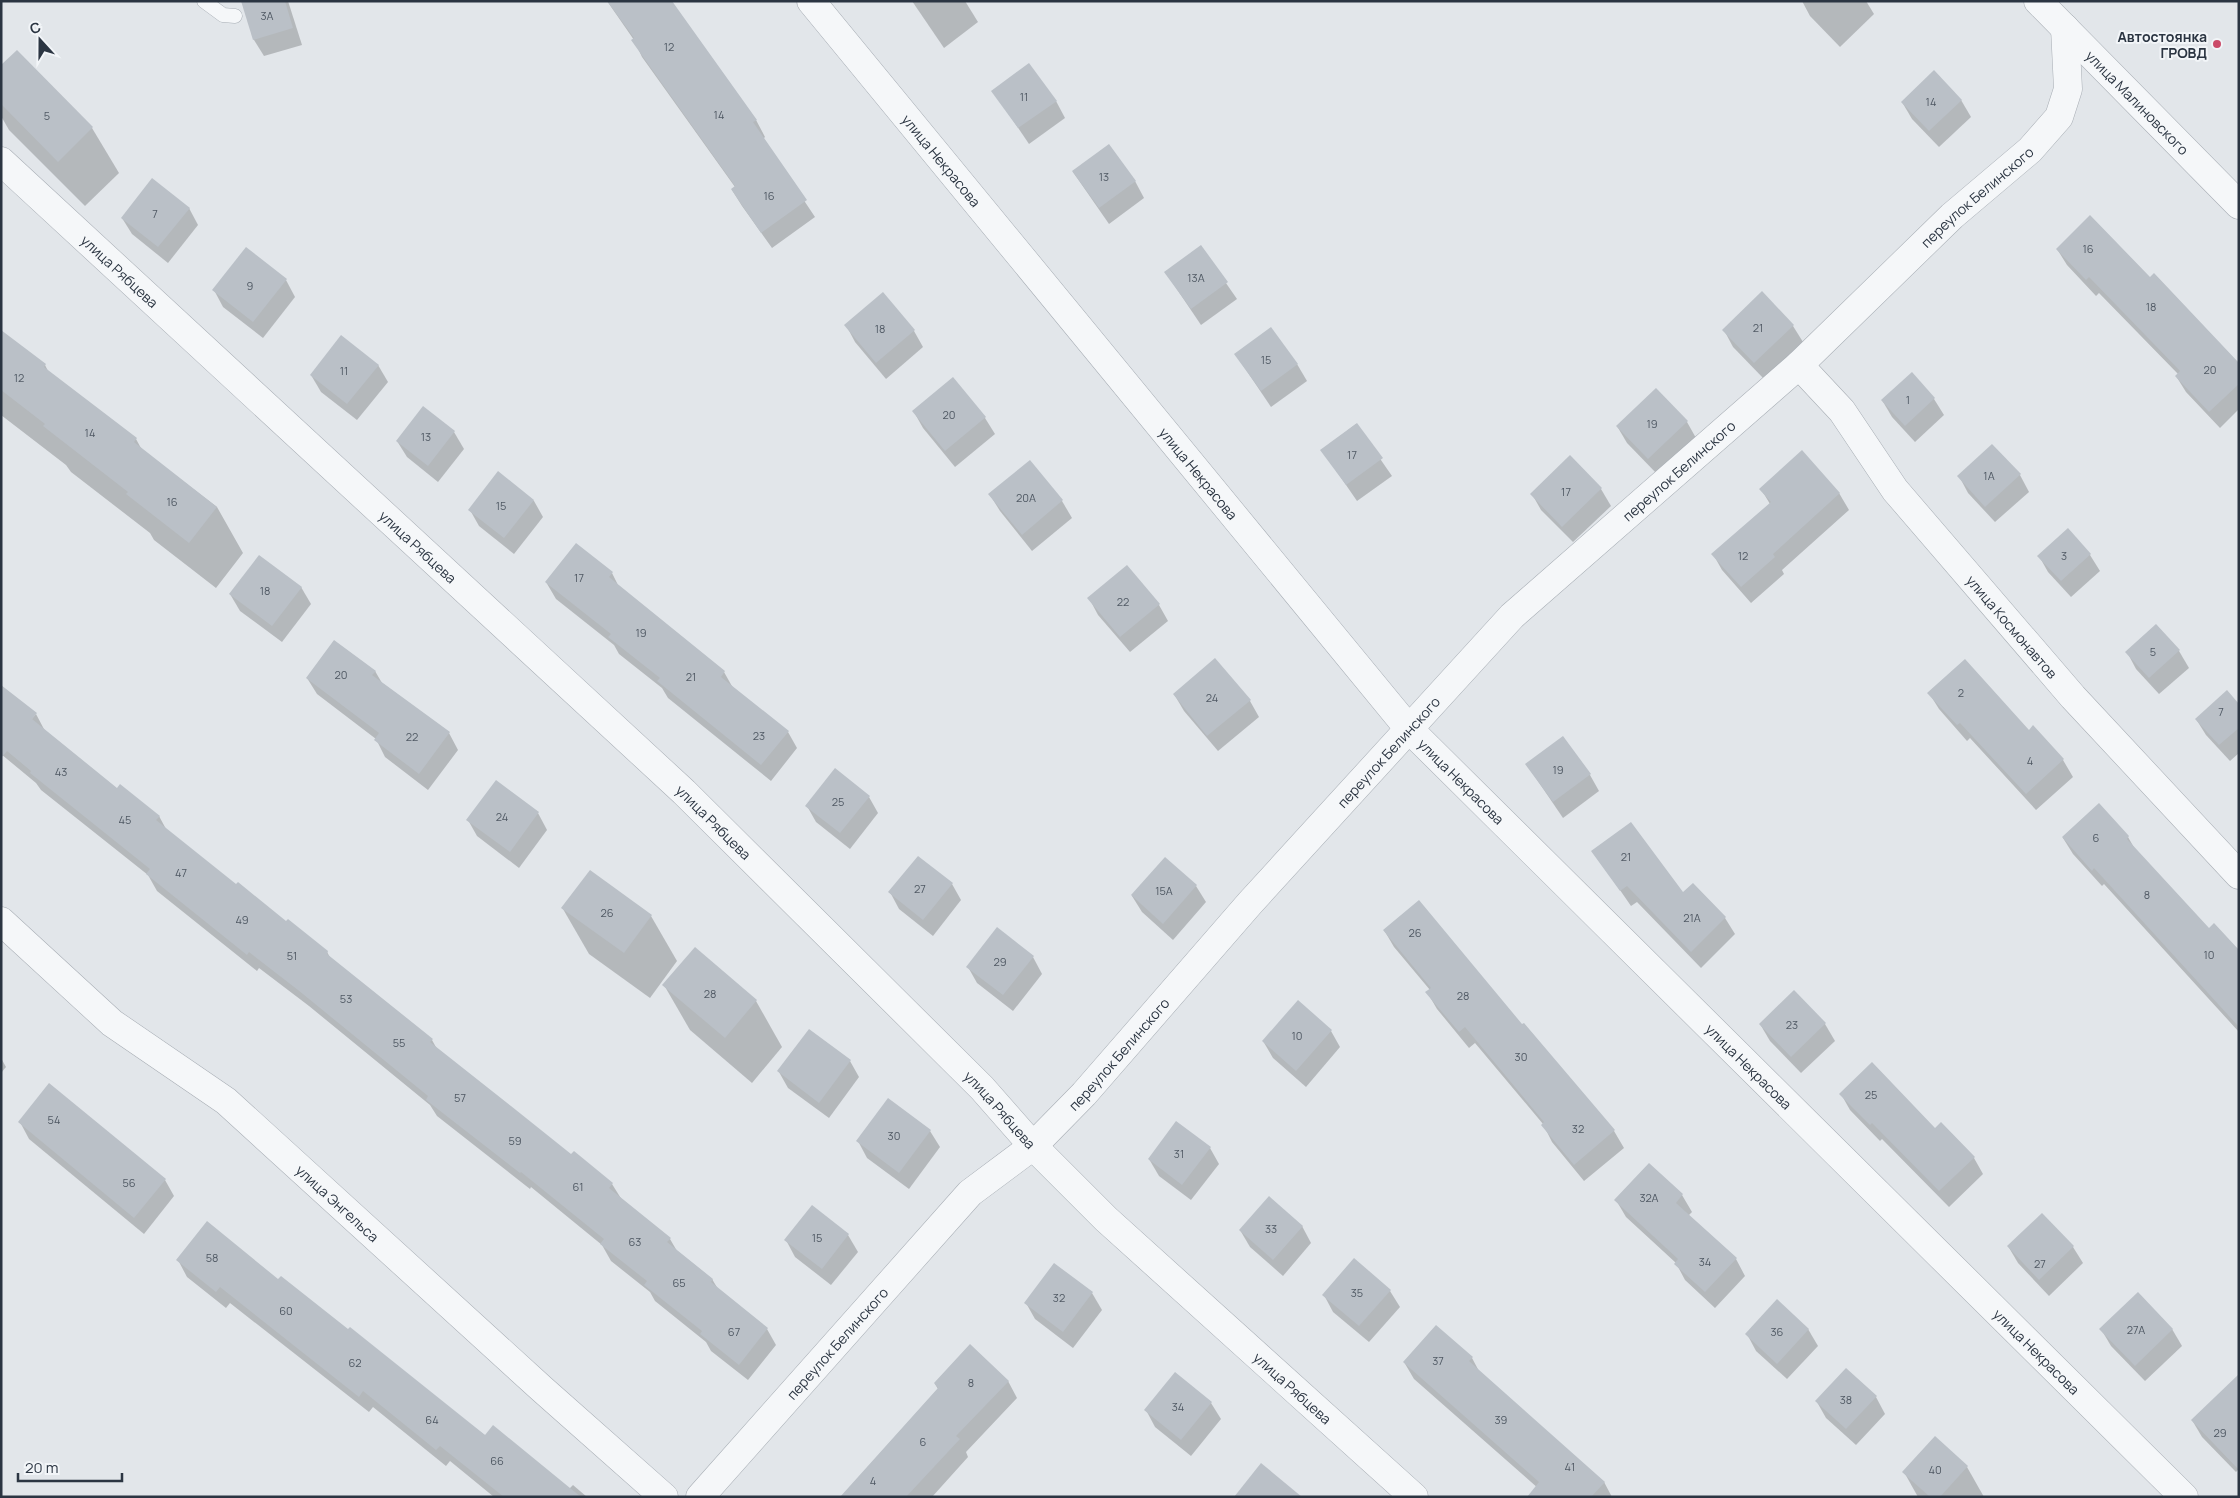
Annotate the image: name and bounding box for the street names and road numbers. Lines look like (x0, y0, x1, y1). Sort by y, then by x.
street label: улица Малиновского (2082, 46, 2193, 159)
street label: улица Некрасова (898, 110, 985, 210)
street label: переулок Белинского (1916, 142, 2037, 251)
street label: улица Рябцева (77, 230, 163, 311)
street label: переулок Белинского (1618, 416, 1739, 525)
street label: улица Некрасова (1155, 423, 1242, 523)
street label: улица Рябцева (375, 506, 461, 587)
street label: улица Космонавтов (1963, 571, 2062, 682)
street label: переулок Белинского (1333, 692, 1444, 811)
street label: улица Некрасова (1414, 734, 1509, 828)
street label: улица Рябцева (672, 780, 756, 863)
street label: переулок Белинского (1064, 993, 1173, 1114)
street label: улица Некрасова (1702, 1019, 1796, 1113)
street label: улица Рябцева (960, 1066, 1040, 1153)
street label: улица Энгельса (292, 1160, 383, 1246)
street label: переулок Белинского (782, 1283, 892, 1403)
street label: улица Некрасова (1990, 1304, 2084, 1398)
street label: улица Рябцева (1250, 1347, 1336, 1428)

